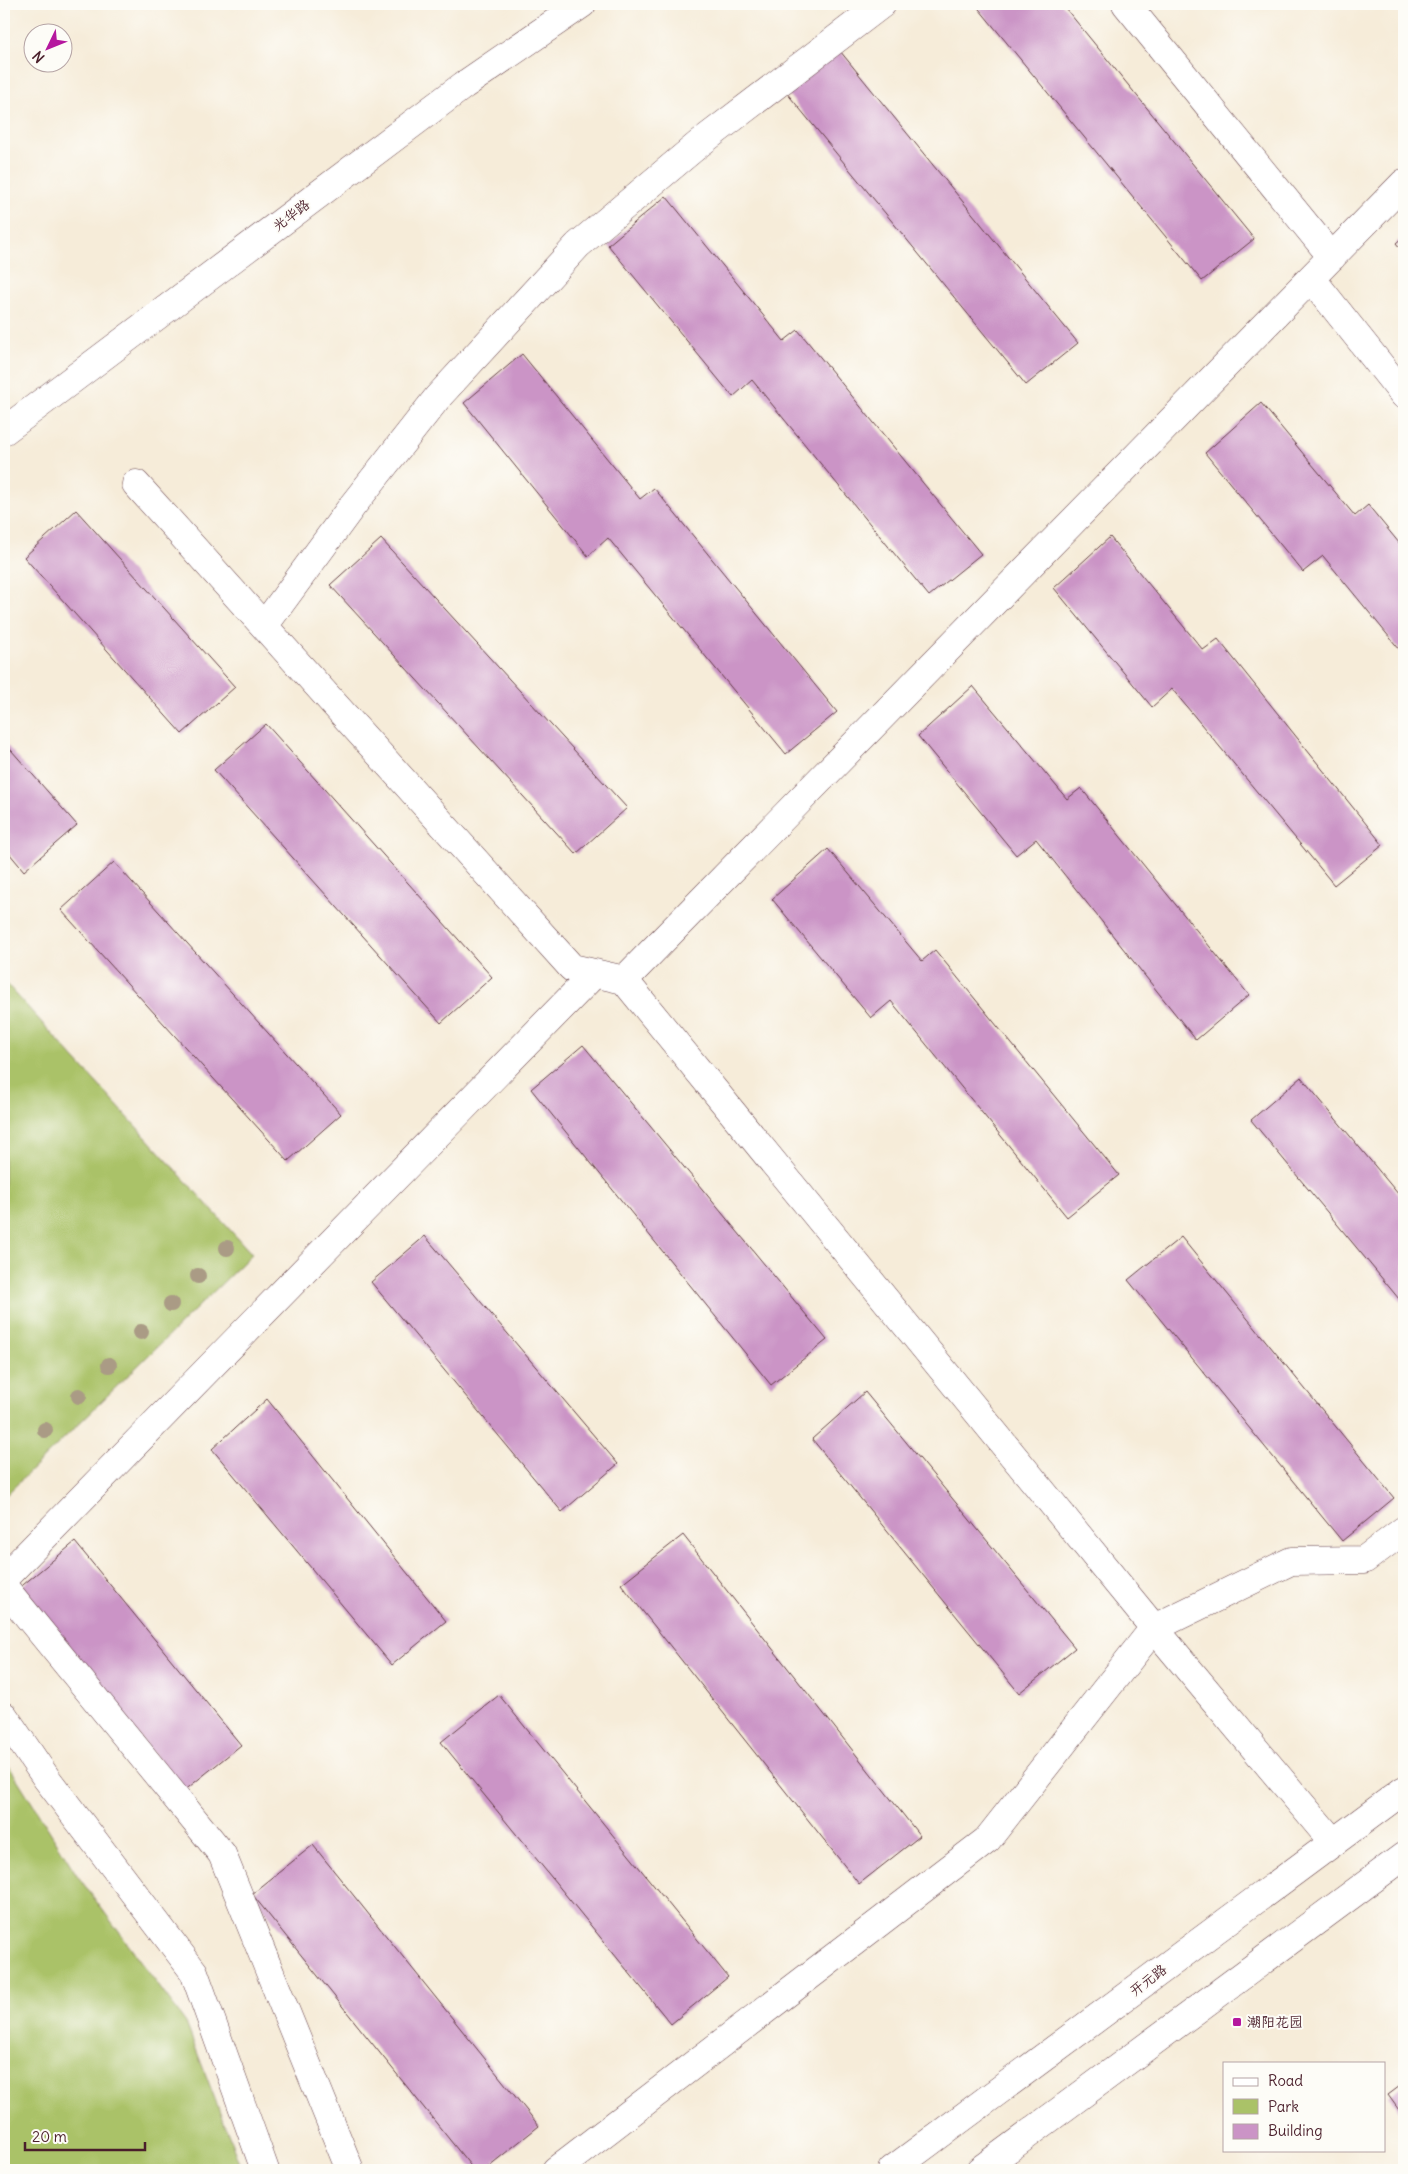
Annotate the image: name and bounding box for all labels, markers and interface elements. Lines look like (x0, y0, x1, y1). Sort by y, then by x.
north arrow (22, 22, 72, 72)
text: N (29, 47, 48, 67)
street label: 光华路 (269, 195, 313, 235)
street label: 开元路 (1126, 1960, 1170, 2000)
place label: 潮阳花园 (1247, 2013, 1303, 2031)
marker: 潮阳花园 (1231, 2016, 1243, 2028)
legend (1223, 2062, 1386, 2152)
text: Road (1268, 2071, 1303, 2090)
text: Park (1268, 2097, 1299, 2116)
scale bar (25, 2119, 145, 2151)
text: Building (1268, 2121, 1323, 2140)
text: 20 m (32, 2127, 67, 2146)

